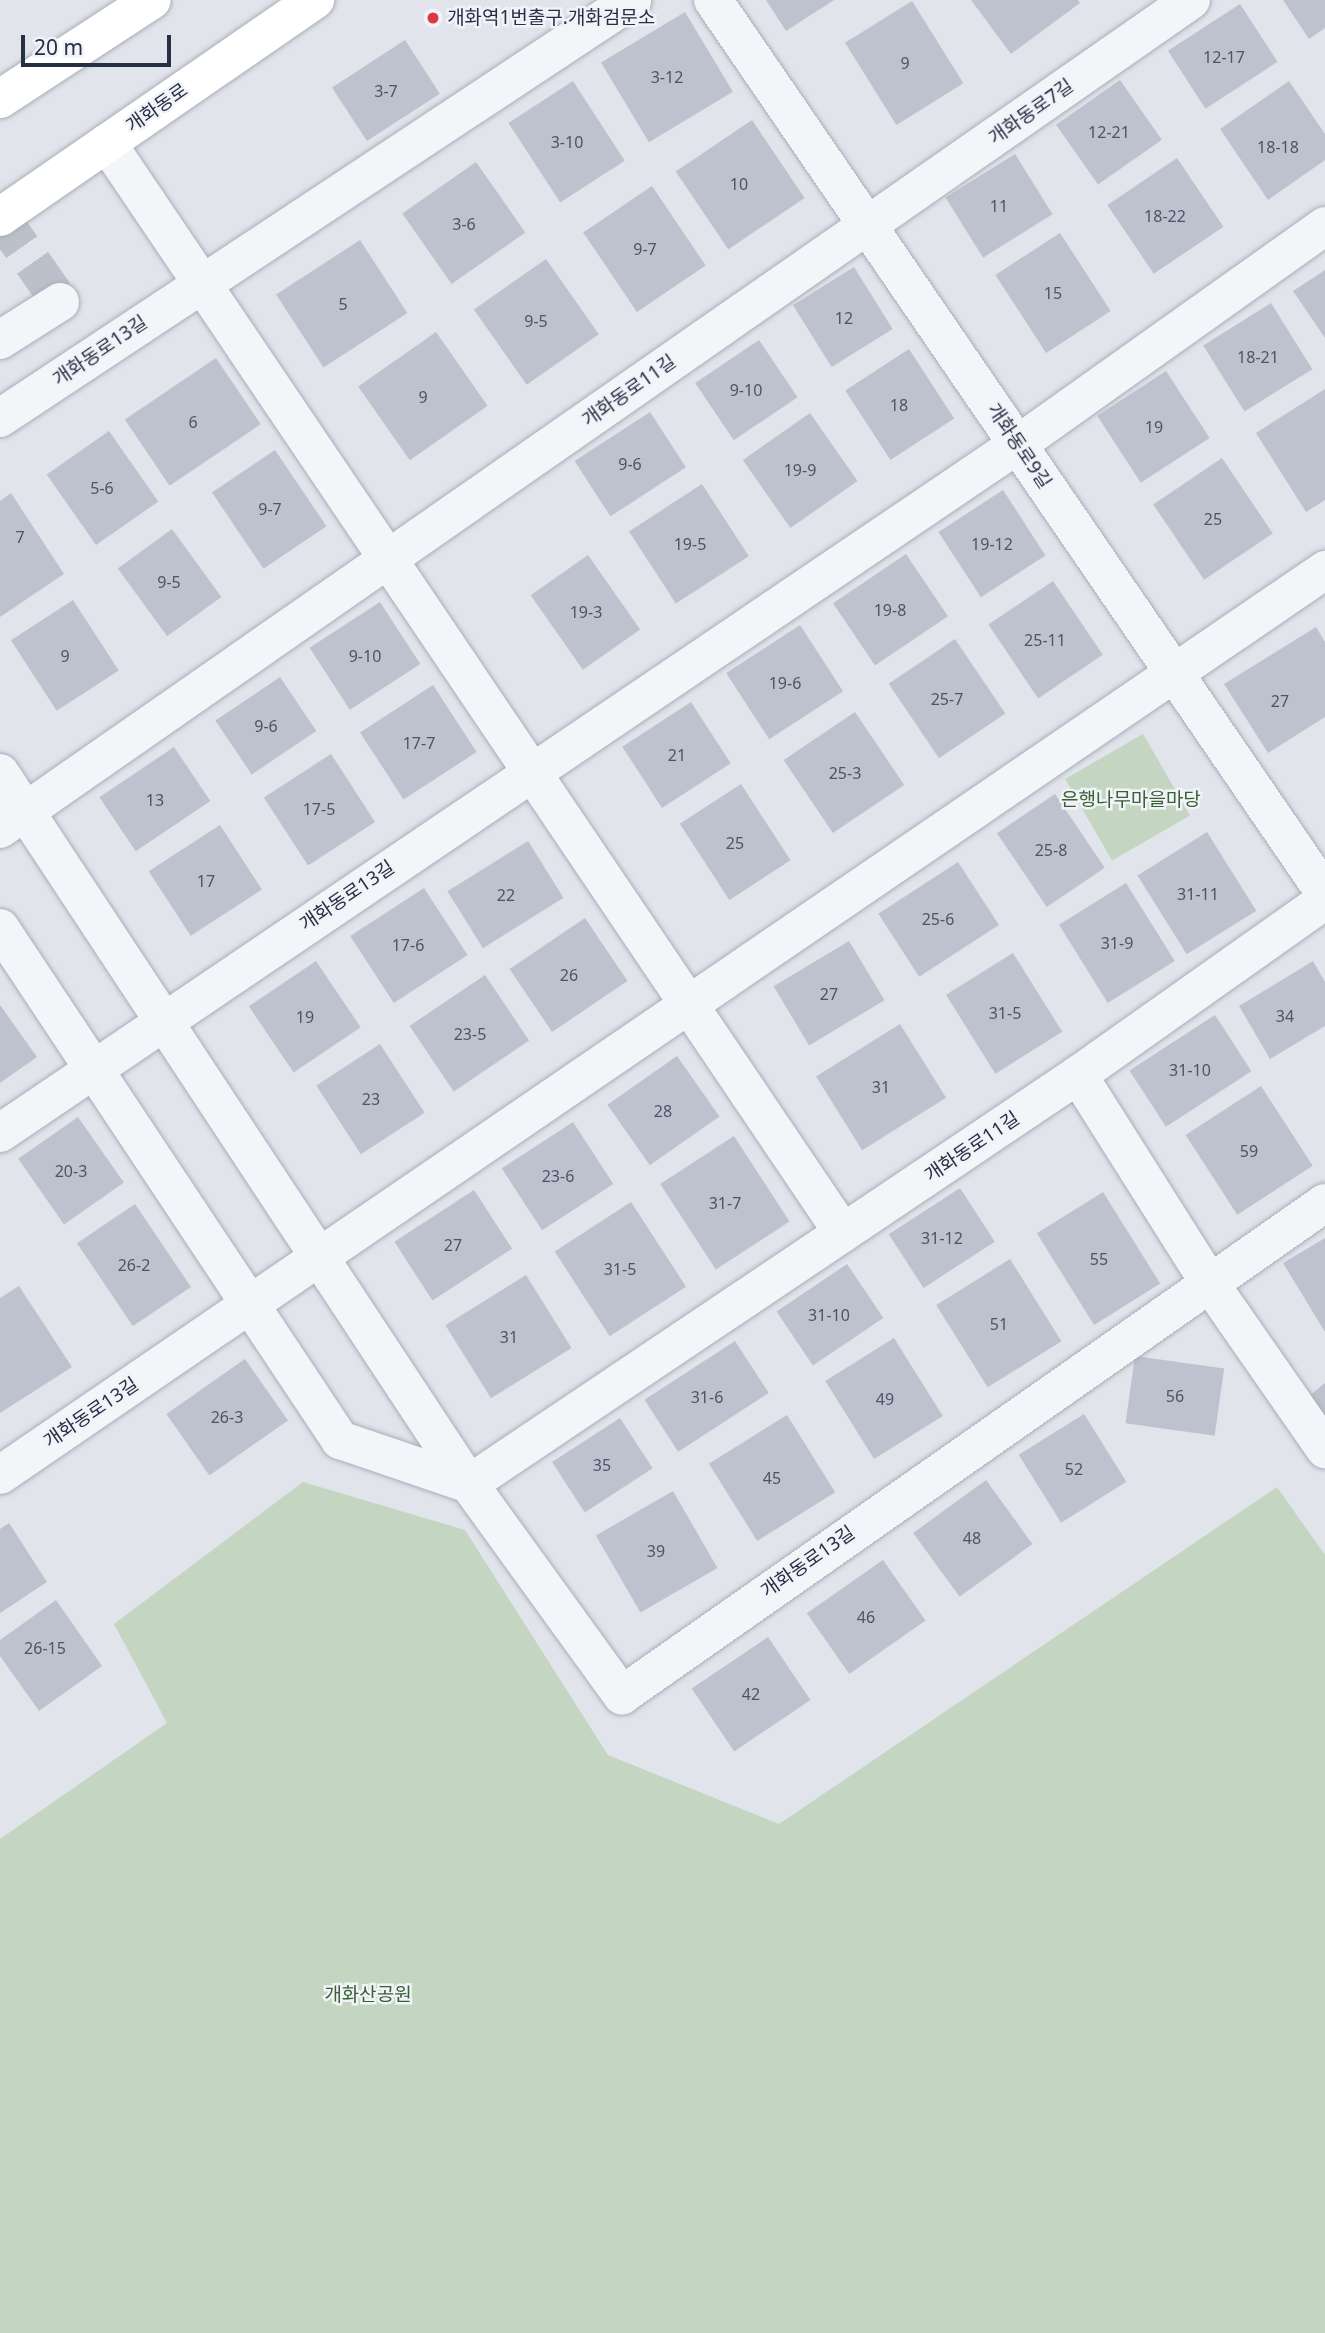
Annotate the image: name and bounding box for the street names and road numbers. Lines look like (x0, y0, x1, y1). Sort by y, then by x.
street label: 개화동로7길 (984, 74, 1078, 150)
street label: 개화동로 (122, 79, 192, 137)
street label: 개화동로13길 (48, 311, 152, 391)
street label: 개화동로11길 (578, 350, 680, 432)
street label: 개화동로9길 (982, 399, 1056, 493)
street label: 개화동로13길 (295, 856, 399, 936)
street label: 개화동로11길 (920, 1107, 1024, 1187)
street label: 개화동로13길 (39, 1373, 143, 1453)
street label: 개화동로13길 (757, 1521, 859, 1603)

